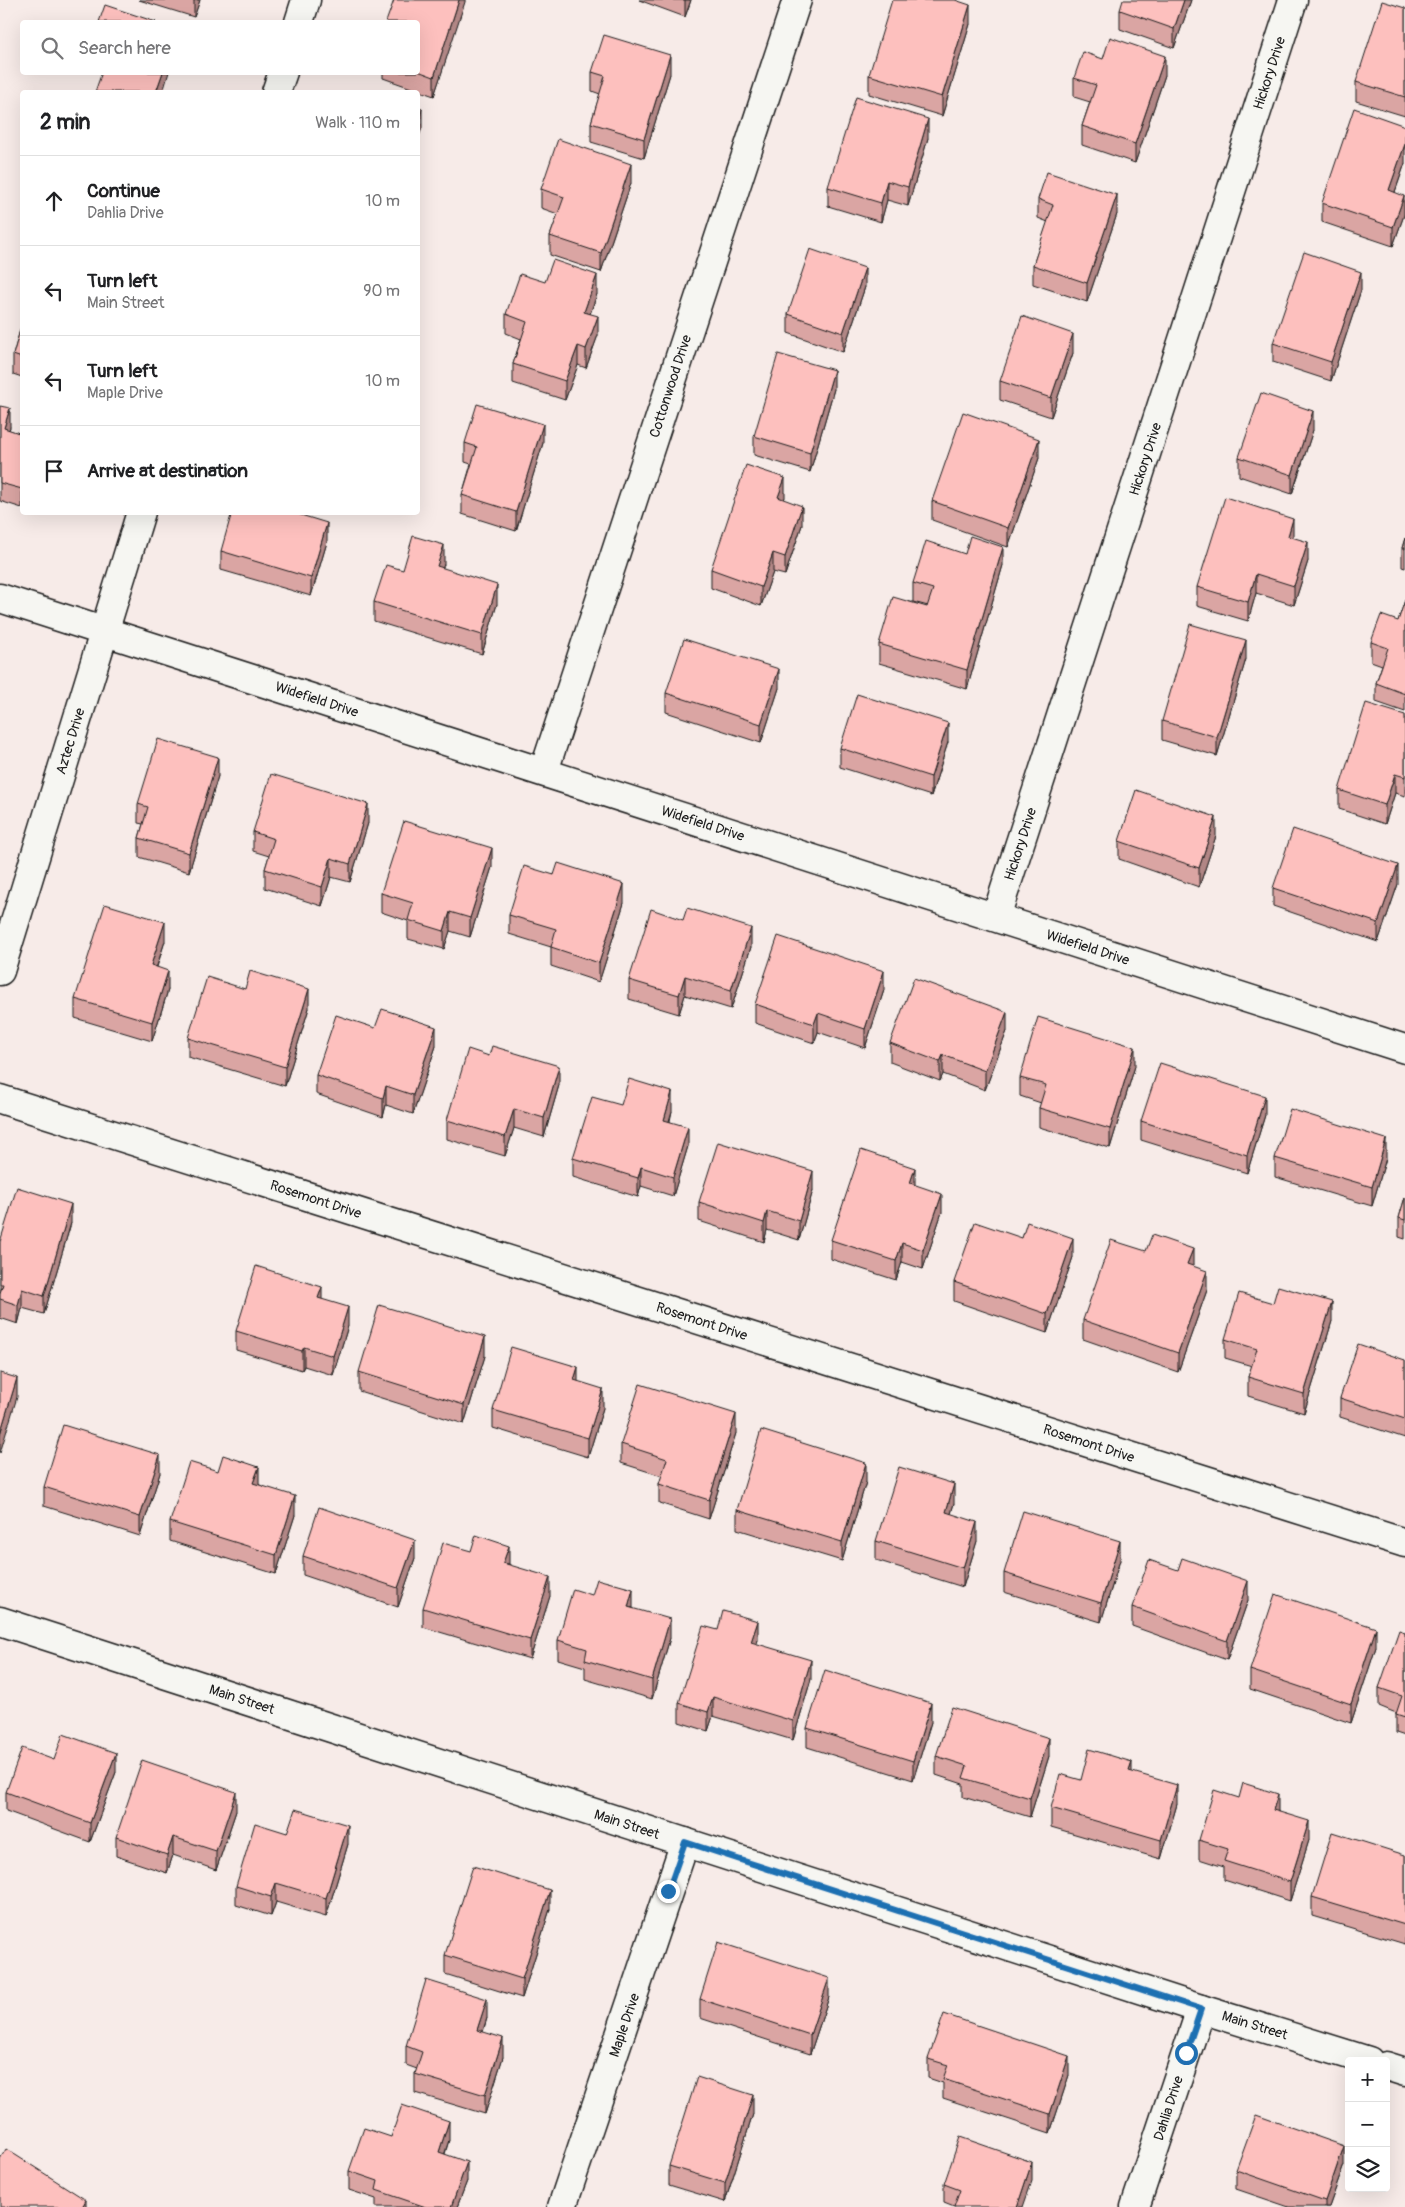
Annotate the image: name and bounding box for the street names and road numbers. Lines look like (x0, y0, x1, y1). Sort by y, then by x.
street label: Hickory Drive (1250, 34, 1289, 112)
street label: Cottonwood Drive (646, 333, 695, 440)
street label: Hickory Drive (1126, 420, 1165, 498)
street label: Widefield Drive (273, 678, 361, 721)
street label: Aztec Drive (52, 706, 89, 777)
street label: Widefield Drive (659, 802, 747, 845)
street label: Hickory Drive (1001, 805, 1040, 883)
street label: Widefield Drive (1044, 926, 1132, 969)
street label: Rosemont Drive (268, 1177, 364, 1222)
street label: Rosemont Drive (654, 1299, 750, 1344)
street label: Rosemont Drive (1041, 1421, 1137, 1466)
street label: Main Street (207, 1681, 277, 1718)
street label: Main Street (592, 1806, 662, 1843)
street label: Maple Drive (606, 1991, 643, 2059)
street label: Main Street (1220, 2007, 1290, 2044)
street label: Dahlia Drive (1150, 2074, 1187, 2143)

